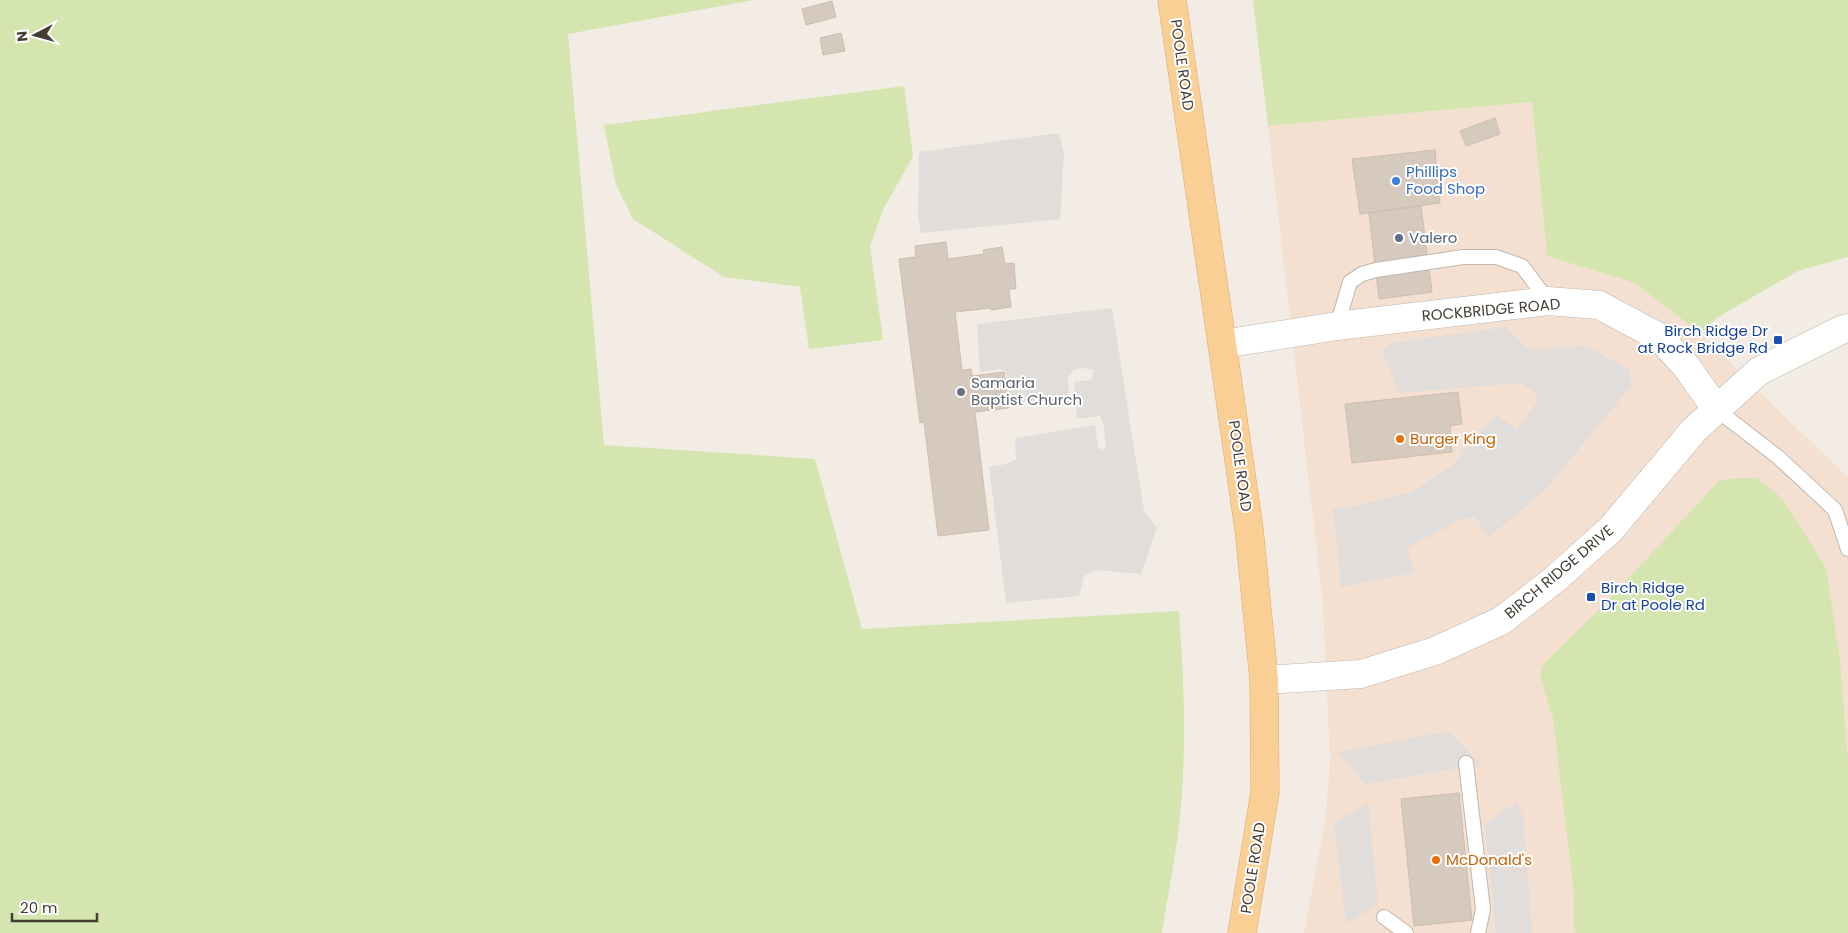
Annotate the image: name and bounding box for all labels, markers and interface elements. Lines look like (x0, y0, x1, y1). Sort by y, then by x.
north arrow (10, 10, 60, 60)
street label: POOLE ROAD (1166, 18, 1199, 112)
text: N (12, 30, 33, 43)
place label: Phillips Food Shop (1406, 161, 1485, 199)
marker: Phillips Food Shop (1390, 175, 1402, 187)
place label: Valero (1409, 227, 1457, 248)
marker: Valero (1393, 232, 1405, 244)
street label: ROCKBRIDGE ROAD (1421, 293, 1561, 326)
place label: Birch Ridge Dr at Rock Bridge Rd (1638, 320, 1768, 358)
marker: Birch Ridge Dr at Rock Bridge Rd (1772, 334, 1784, 346)
place label: Samaria Baptist Church (971, 372, 1082, 410)
marker: Samaria Baptist Church (955, 386, 967, 398)
street label: POOLE ROAD (1224, 419, 1257, 513)
place label: Burger King (1410, 428, 1496, 449)
marker: Burger King (1394, 433, 1406, 445)
street label: BIRCH RIDGE DRIVE (1500, 520, 1618, 623)
place label: Birch Ridge Dr at Poole Rd (1601, 577, 1705, 615)
marker: Birch Ridge Dr at Poole Rd (1585, 591, 1597, 603)
street label: POOLE ROAD (1235, 821, 1270, 915)
place label: McDonald's (1446, 849, 1532, 870)
marker: McDonald's (1430, 854, 1442, 866)
scale bar (12, 890, 98, 922)
text: 20 m (20, 897, 58, 918)

